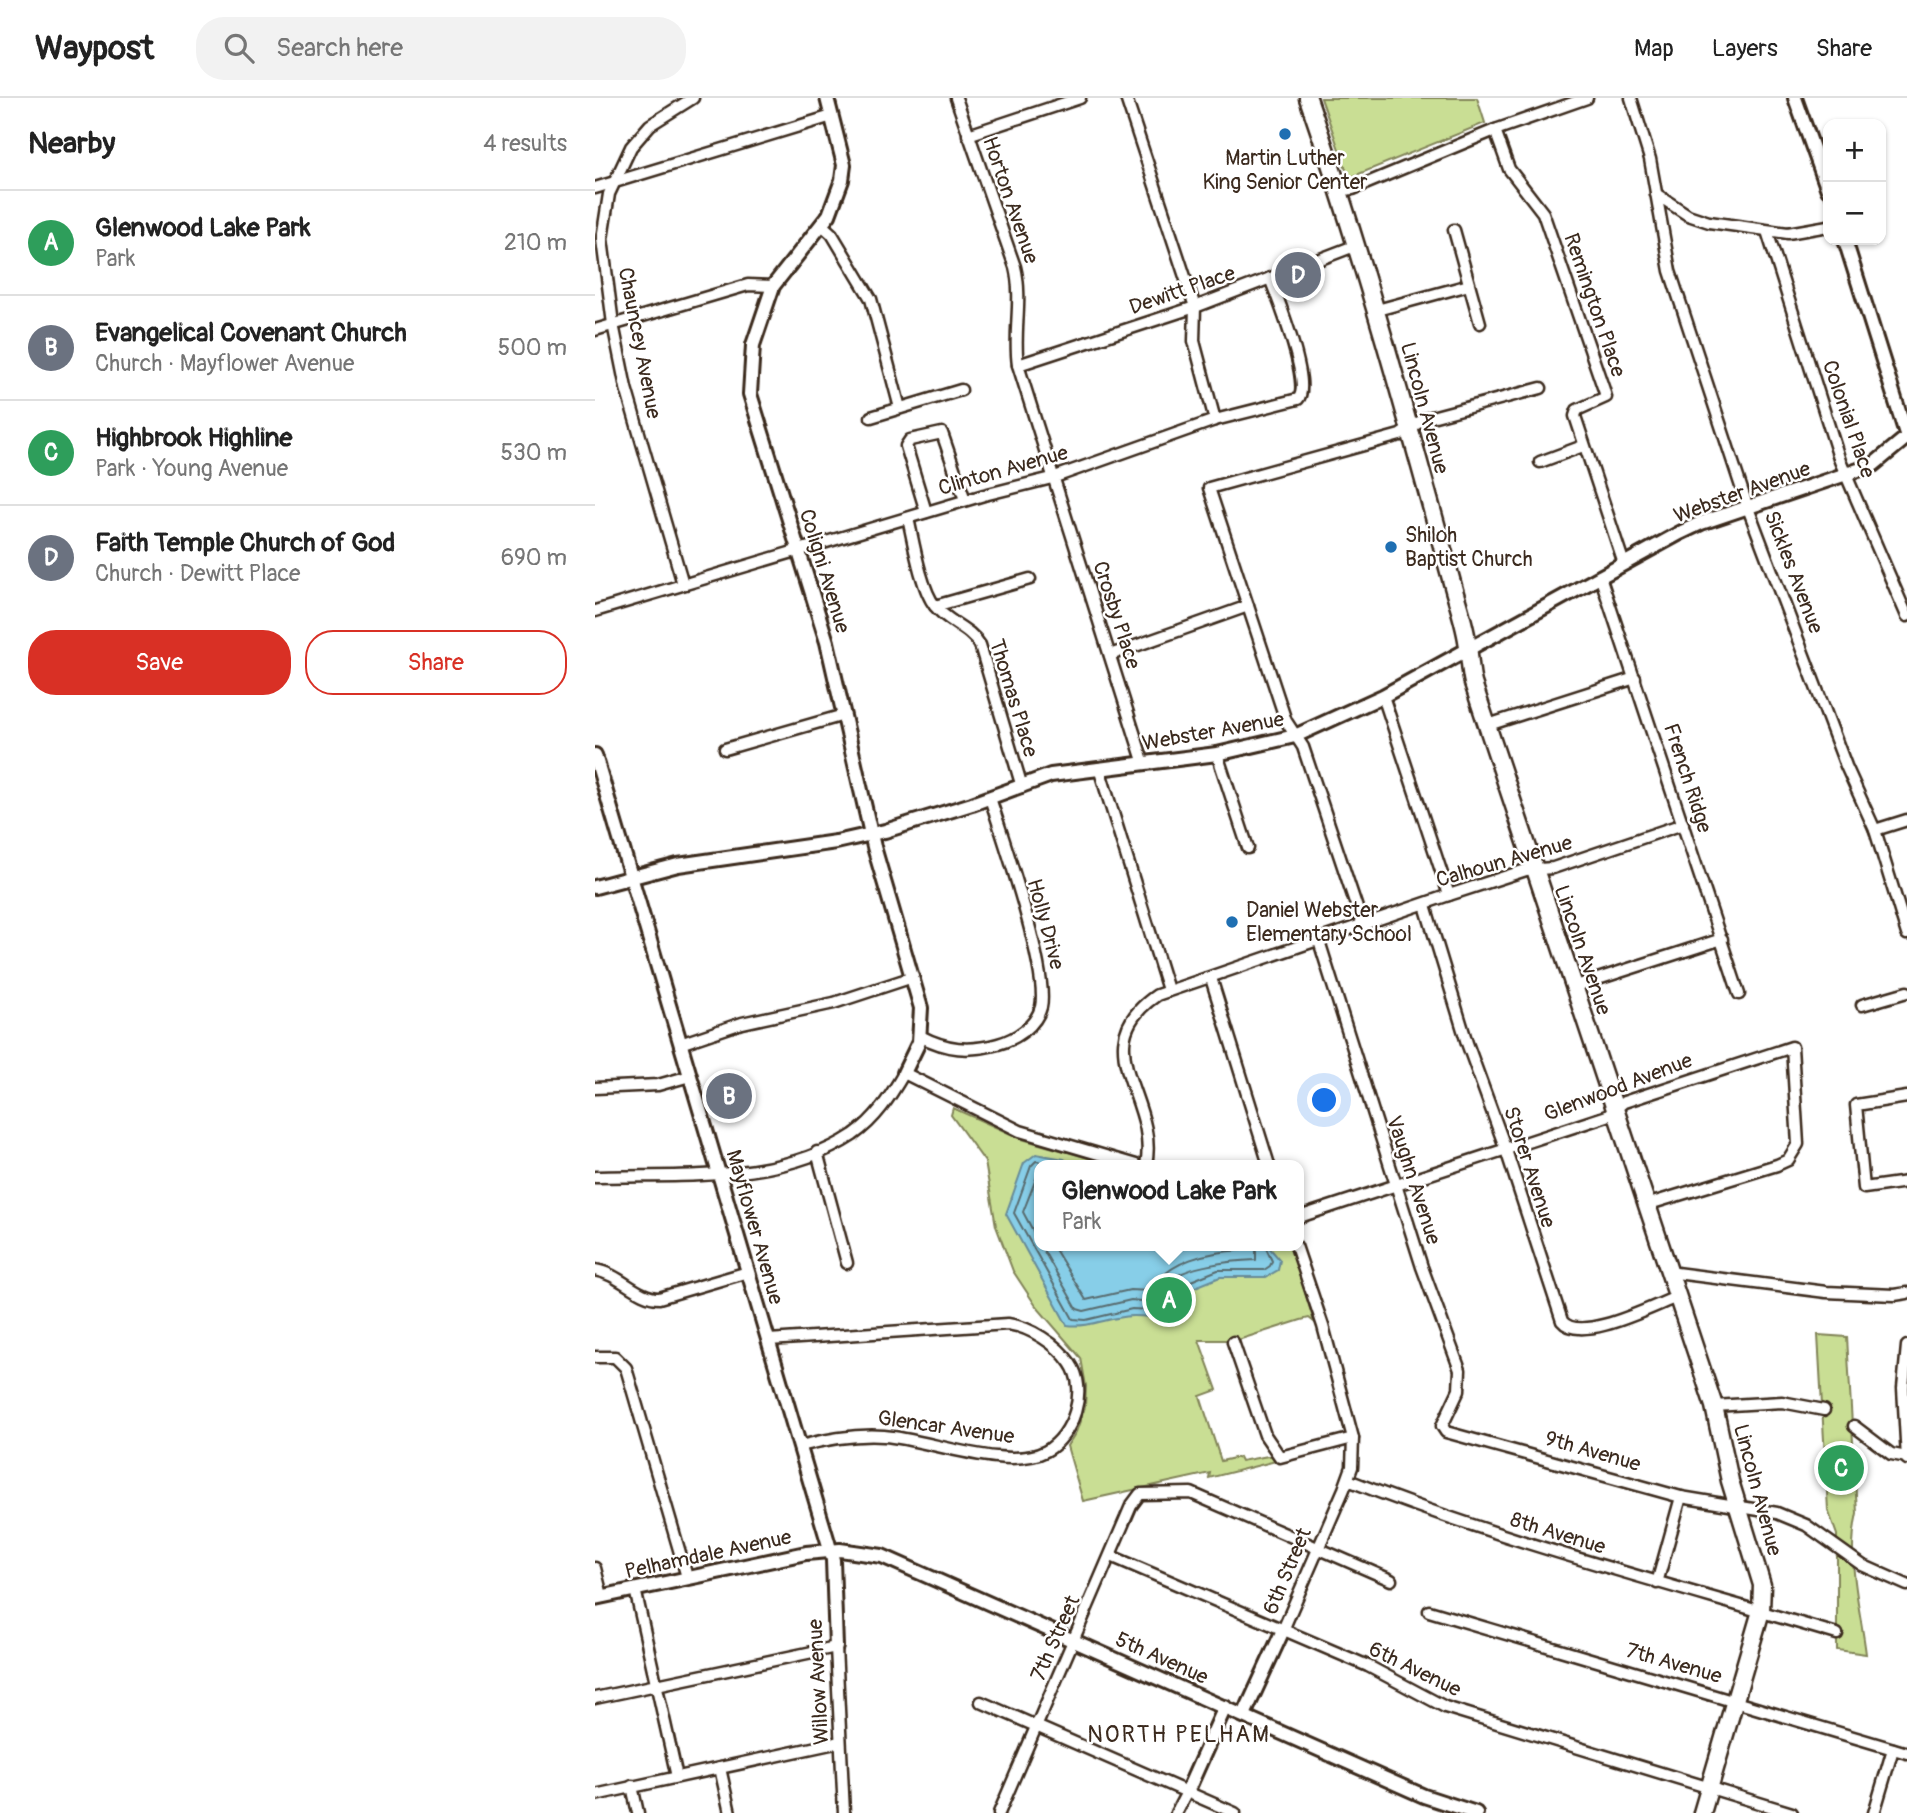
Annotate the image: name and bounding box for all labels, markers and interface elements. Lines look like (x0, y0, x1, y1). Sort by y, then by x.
search box (196, 17, 686, 80)
text: Waypost (35, 28, 154, 69)
icon: search (220, 29, 258, 67)
text: Search here (276, 32, 403, 64)
text: Map (1634, 34, 1674, 63)
text: Layers (1712, 34, 1778, 63)
text: Share (1816, 34, 1872, 63)
map controls (1823, 119, 1886, 245)
button: + (1823, 119, 1886, 182)
text: Nearby (28, 125, 115, 162)
marker: Martin Luther King Senior Center (1277, 126, 1293, 142)
text: 4 results (483, 129, 567, 158)
street label: Horton Avenue (976, 133, 1045, 268)
place label: Martin Luther King Senior Center (1202, 145, 1368, 196)
button: − (1823, 182, 1886, 245)
text: Glenwood Lake Park (95, 212, 311, 244)
text: A (44, 228, 58, 257)
text: 210 m (504, 228, 567, 257)
street label: Remington Place (1557, 230, 1632, 381)
text: Park (95, 244, 135, 273)
pin: D (1275, 249, 1321, 301)
street label: Dewitt Place (1126, 260, 1239, 321)
street label: Chauncey Avenue (612, 265, 668, 422)
text: Evangelical Covenant Church (95, 317, 407, 349)
text: B (44, 333, 58, 362)
text: 500 m (498, 333, 567, 362)
street label: Lincoln Avenue (1394, 339, 1455, 478)
text: Church · Mayflower Avenue (95, 349, 354, 378)
street label: Colonial Place (1816, 357, 1881, 482)
text: Highbrook Highline (95, 422, 292, 454)
text: C (44, 438, 58, 467)
text: 530 m (501, 438, 567, 467)
street label: Clinton Avenue (935, 439, 1072, 502)
text: Park · Young Avenue (95, 454, 288, 483)
street label: Webster Avenue (1670, 455, 1815, 530)
street label: Coligni Avenue (793, 506, 856, 637)
street label: Sickles Avenue (1758, 507, 1830, 638)
place label: Shiloh Baptist Church (1405, 522, 1533, 573)
text: Faith Temple Church of God (95, 527, 395, 559)
marker: Shiloh Baptist Church (1383, 539, 1399, 555)
text: D (44, 543, 58, 572)
text: 690 m (501, 543, 567, 572)
street label: Crosby Place (1086, 558, 1147, 673)
text: Church · Dewitt Place (95, 559, 300, 588)
button: Save (28, 630, 291, 695)
button: Share (305, 630, 567, 695)
street label: Thomas Place (983, 636, 1044, 761)
street label: Webster Avenue (1140, 706, 1287, 757)
street label: French Ridge (1657, 720, 1718, 837)
street label: Calhoun Avenue (1433, 829, 1576, 894)
street label: Holly Drive (1020, 876, 1071, 973)
street label: Lincoln Avenue (1548, 882, 1618, 1019)
place label: Daniel Webster Elementary School (1246, 897, 1412, 948)
marker: Daniel Webster Elementary School (1224, 914, 1240, 930)
street label: Glenwood Avenue (1540, 1047, 1697, 1128)
pin: B (706, 1070, 752, 1122)
your location (1307, 1083, 1341, 1117)
street label: Storer Avenue (1497, 1103, 1562, 1232)
street label: Vaughn Avenue (1380, 1112, 1447, 1249)
street label: Mayflower Avenue (720, 1147, 790, 1308)
popup (1034, 1160, 1304, 1251)
text: Glenwood Lake Park (1061, 1175, 1277, 1207)
text: Park (1061, 1207, 1101, 1236)
pin: A (1146, 1274, 1192, 1326)
street label: Glencar Avenue (876, 1405, 1017, 1451)
street label: Lincoln Avenue (1727, 1421, 1788, 1560)
street label: 9th Avenue (1542, 1425, 1644, 1478)
pin: C (1818, 1442, 1864, 1494)
street label: 8th Avenue (1507, 1506, 1609, 1561)
street label: 6th Street (1257, 1523, 1318, 1619)
street label: Pelhamdale Avenue (622, 1524, 795, 1585)
street label: 7th Street (1025, 1591, 1086, 1685)
street label: Willow Avenue (802, 1618, 835, 1746)
street label: 5th Avenue (1111, 1626, 1213, 1691)
street label: 6th Avenue (1364, 1635, 1466, 1704)
street label: 7th Avenue (1623, 1637, 1726, 1690)
district label: NORTH PELHAM (1087, 1720, 1271, 1749)

